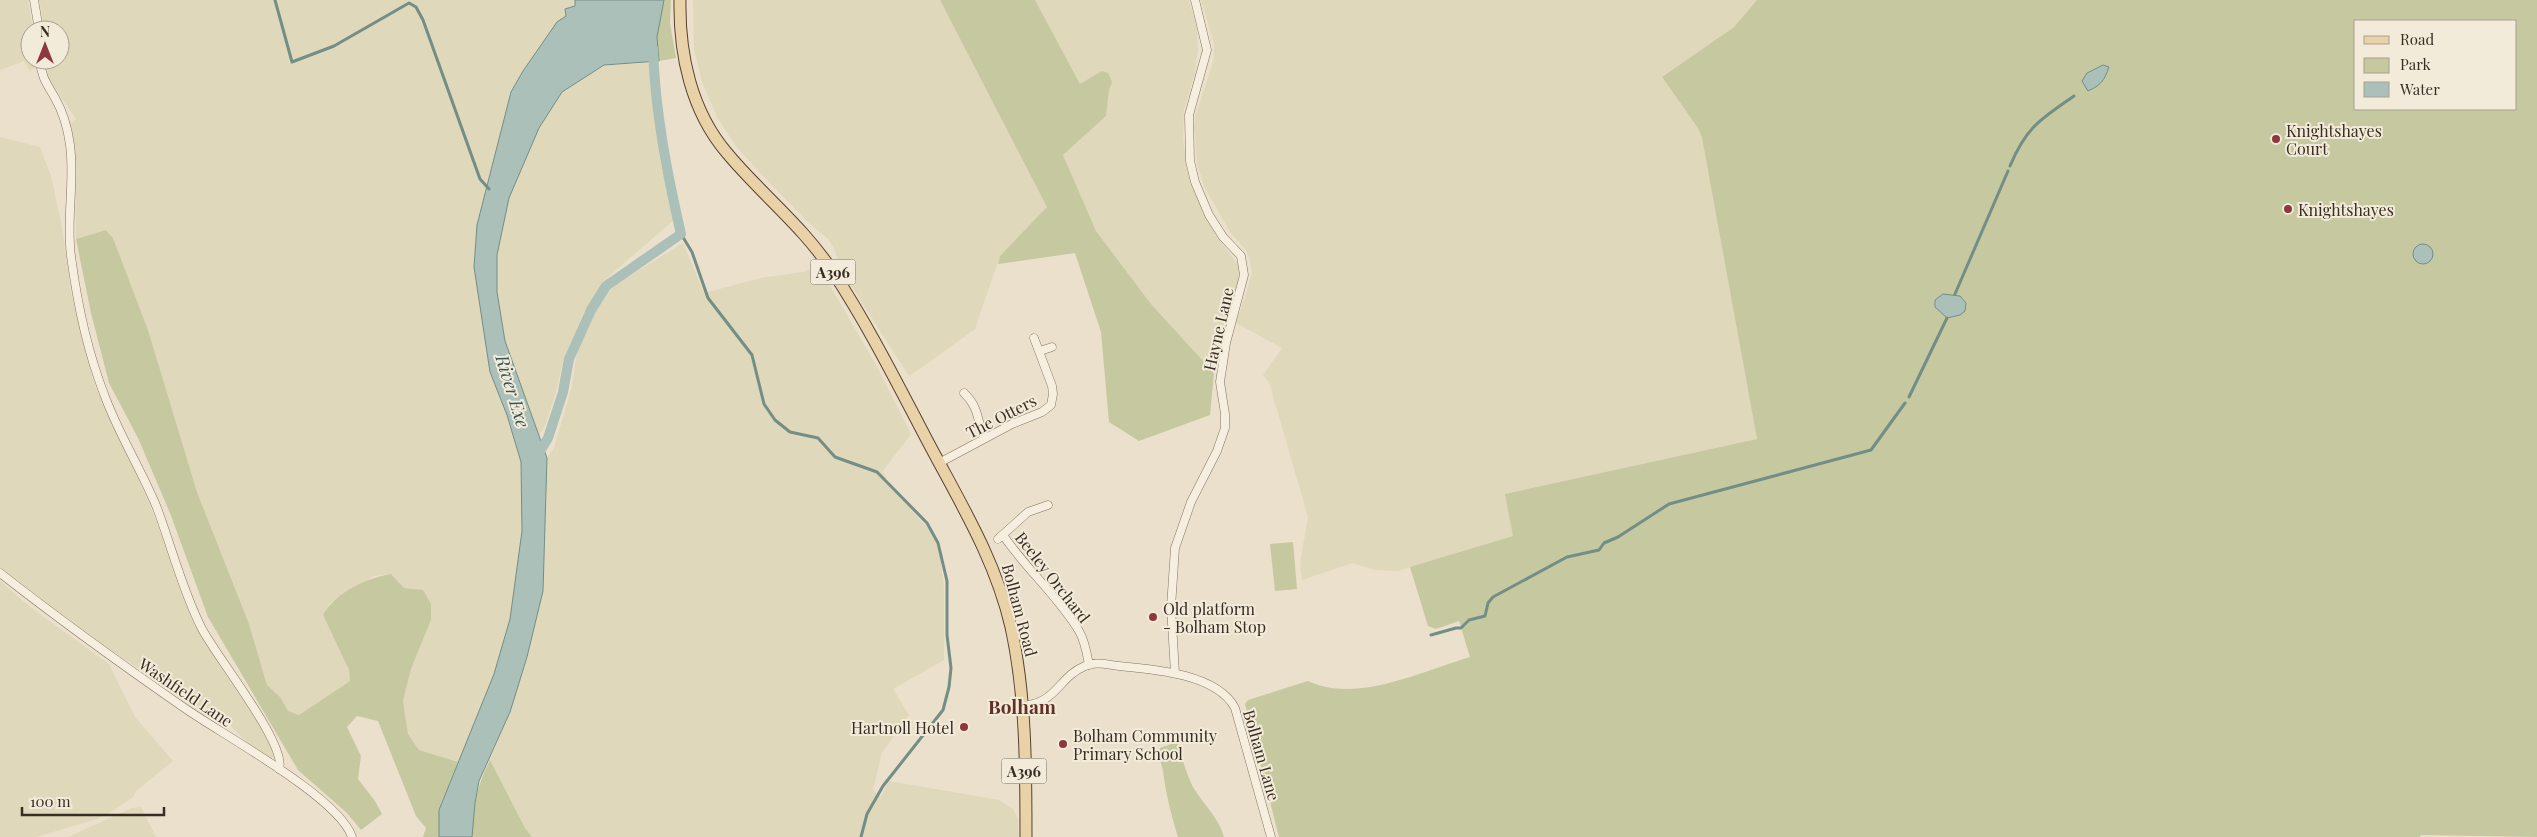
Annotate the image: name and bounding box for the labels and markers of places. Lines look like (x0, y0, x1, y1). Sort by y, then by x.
place label: Knightshayes Court (2286, 120, 2382, 159)
marker: Knightshayes Court (2270, 133, 2282, 145)
place label: Knightshayes (2298, 199, 2394, 220)
marker: Knightshayes (2282, 203, 2294, 215)
place label: Old platform - Bolham Stop (1163, 598, 1266, 637)
marker: Old platform - Bolham Stop (1147, 611, 1159, 623)
place label: Hartnoll Hotel (851, 717, 954, 738)
marker: Hartnoll Hotel (958, 721, 970, 733)
place label: Bolham Community Primary School (1073, 725, 1217, 764)
marker: Bolham Community Primary School (1057, 738, 1069, 750)

